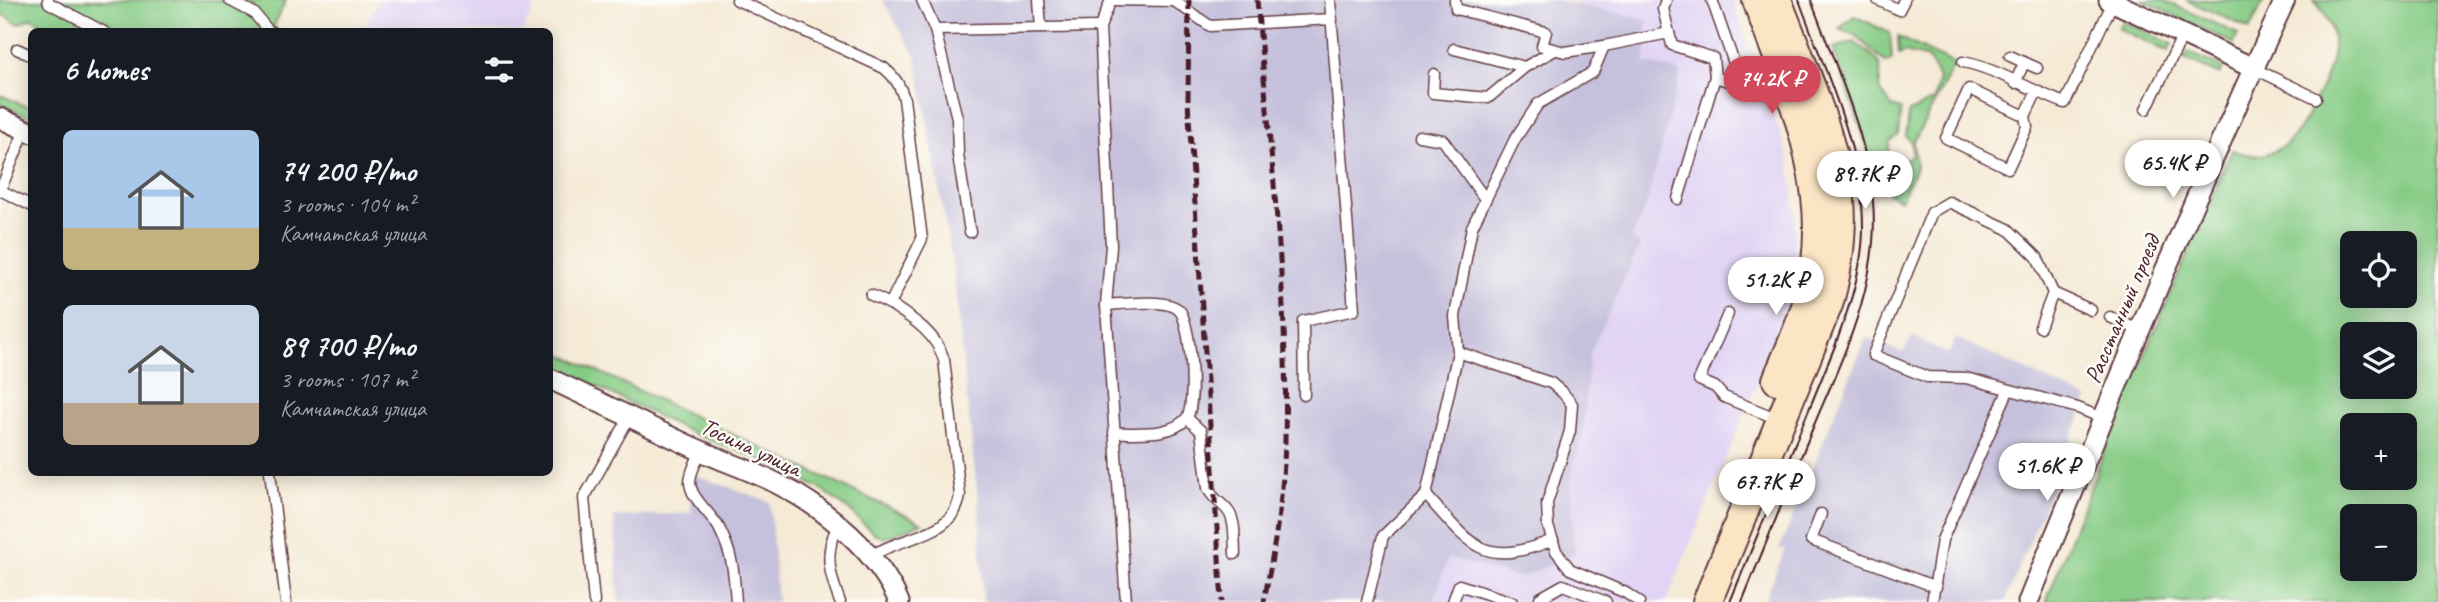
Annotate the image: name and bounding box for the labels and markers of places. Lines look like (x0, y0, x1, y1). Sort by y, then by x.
pin: 74.2K ₽ (1707, 57, 1837, 116)
pin: 65.4K ₽ (2108, 140, 2238, 200)
pin: 89.7K ₽ (1800, 152, 1930, 211)
pin: 51.2K ₽ (1711, 258, 1841, 317)
pin: 51.6K ₽ (1982, 444, 2112, 503)
pin: 67.7K ₽ (1702, 460, 1832, 519)

